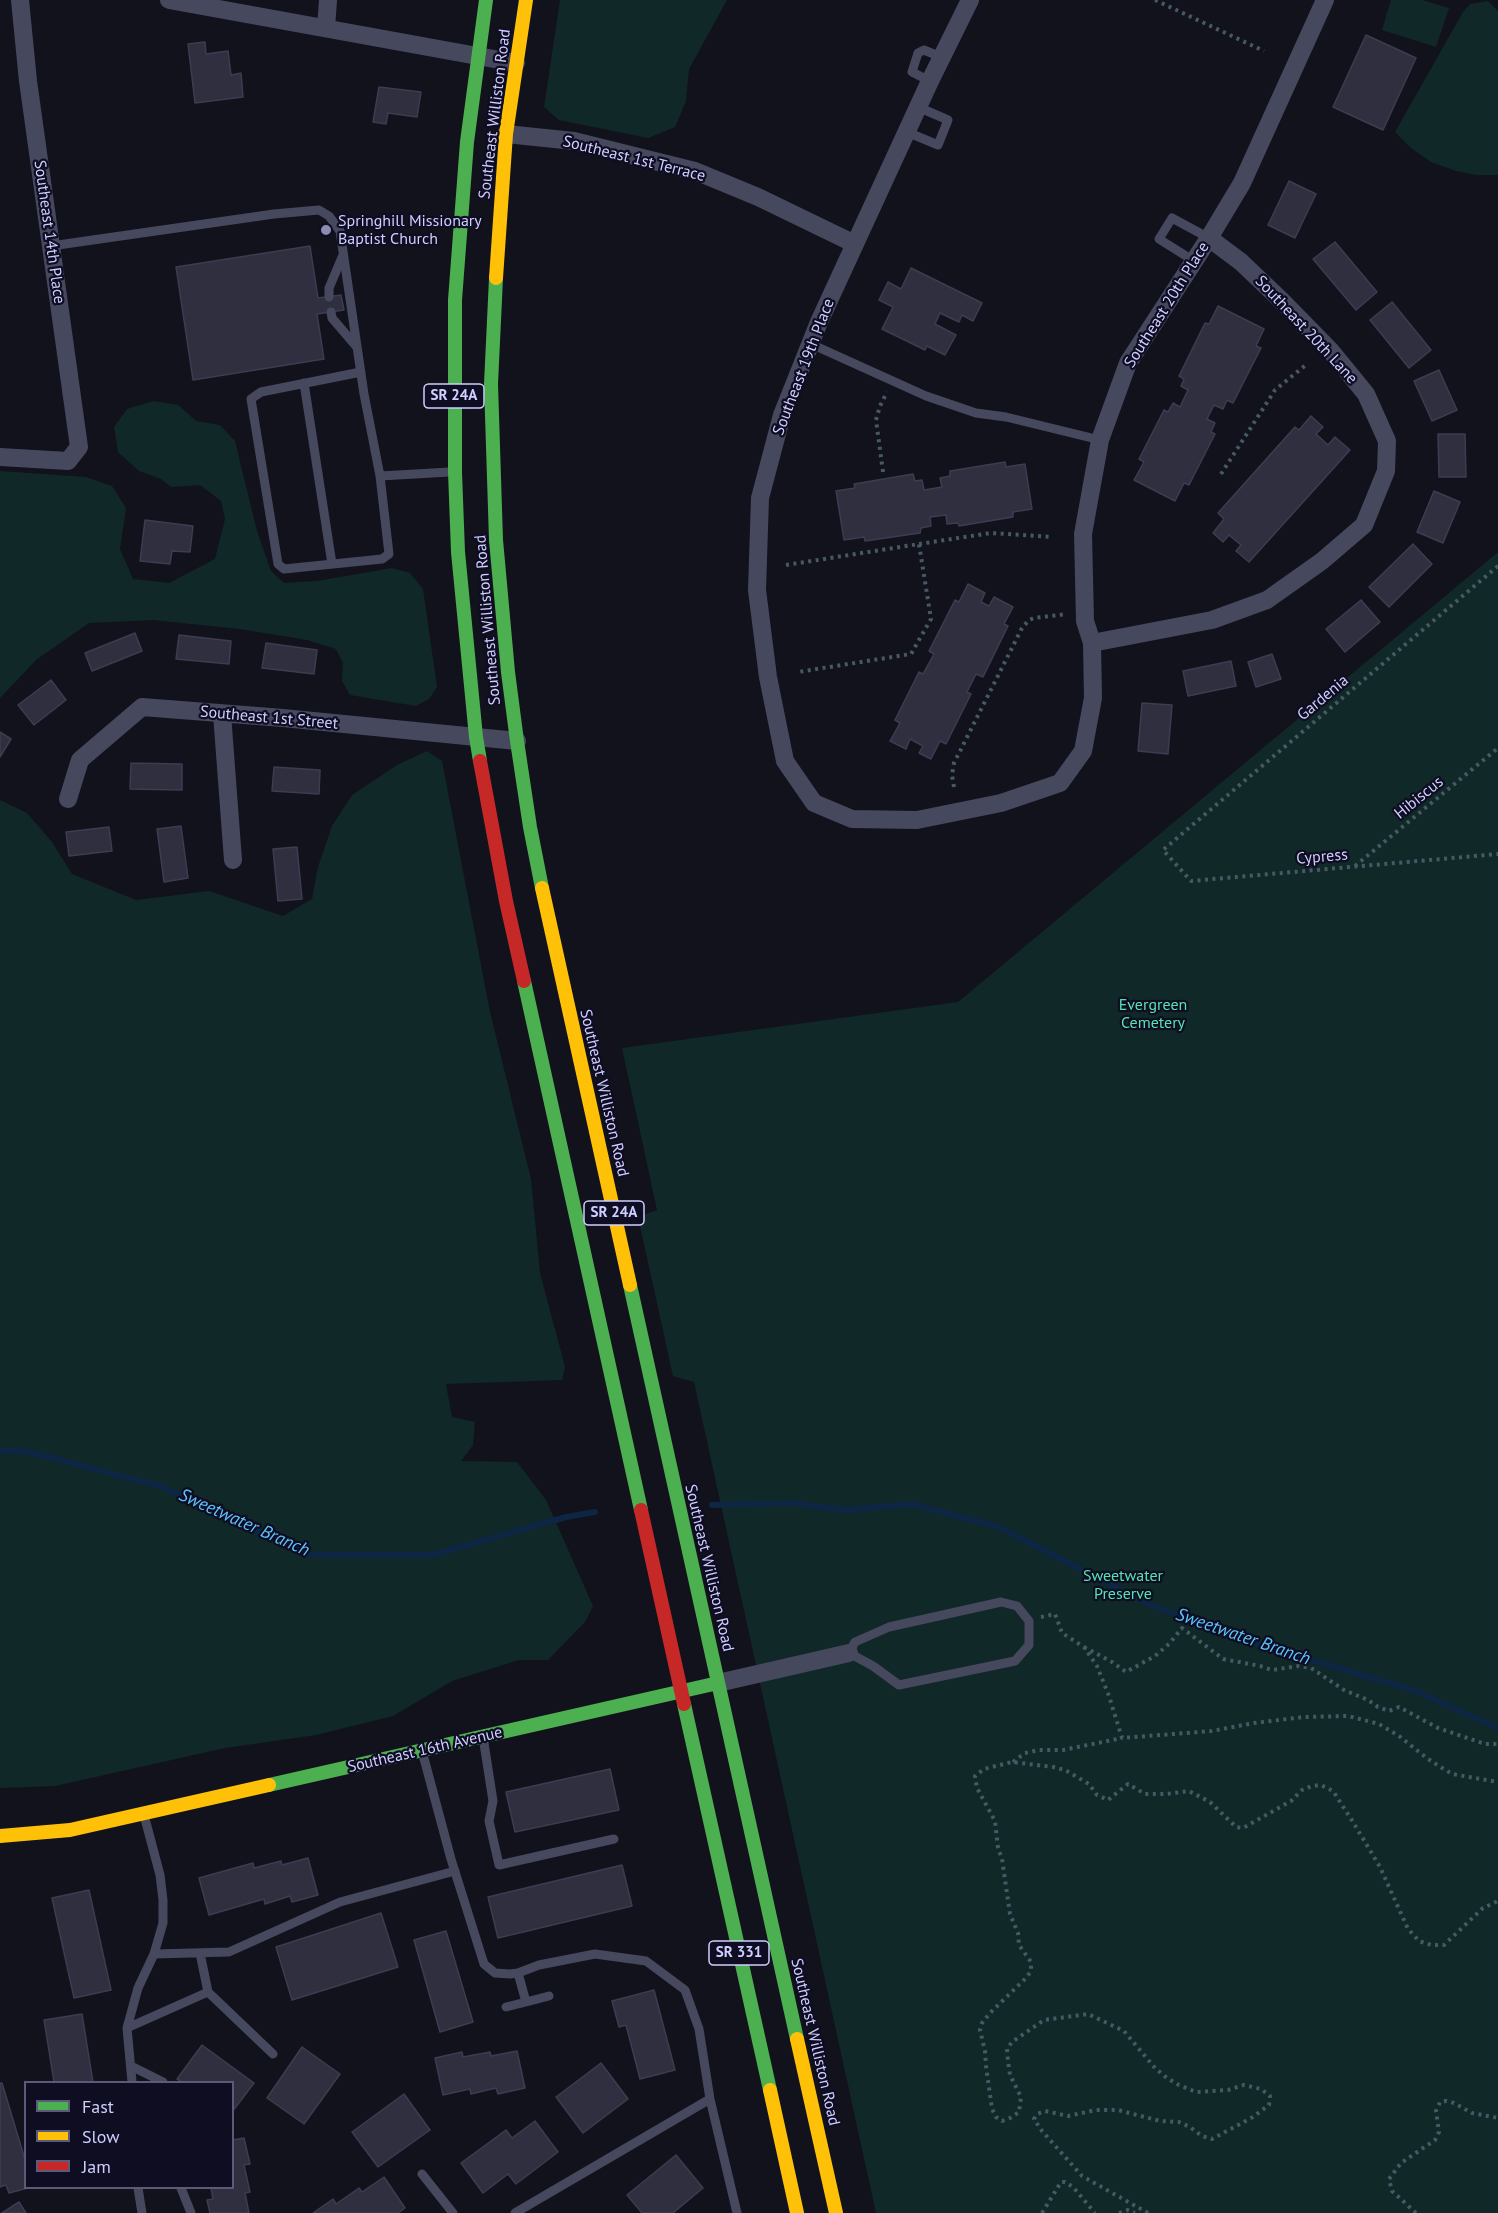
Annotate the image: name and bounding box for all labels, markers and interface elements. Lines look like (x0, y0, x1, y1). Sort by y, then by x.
street label: Southeast Williston Road (475, 28, 515, 200)
street label: Southeast 1st Terrace (561, 132, 707, 186)
street label: Southeast 14th Place (29, 159, 69, 305)
place label: Springhill Missionary Baptist Church (338, 211, 482, 249)
marker: Springhill Missionary Baptist Church (319, 223, 333, 237)
street label: Southeast 20th Place (1120, 239, 1214, 371)
street label: Southeast 20th Lane (1251, 272, 1361, 388)
street label: Southeast 19th Place (769, 296, 839, 438)
road number: SR 24A (424, 384, 484, 408)
street label: Southeast Williston Road (471, 534, 505, 706)
street label: Gardenia (1294, 671, 1352, 725)
street label: Southeast 1st Street (199, 702, 339, 734)
street label: Hibiscus (1391, 773, 1447, 823)
street label: Cypress (1295, 845, 1349, 869)
park label: Evergreen Cemetery (1119, 995, 1187, 1033)
street label: Southeast Williston Road (575, 1008, 633, 1178)
road number: SR 24A (584, 1201, 644, 1225)
street label: Southeast Williston Road (680, 1483, 738, 1653)
water label: Sweetwater Branch (175, 1485, 313, 1561)
park label: Sweetwater Preserve (1083, 1566, 1163, 1604)
water label: Sweetwater Branch (1173, 1604, 1313, 1670)
street label: Southeast 16th Avenue (346, 1723, 504, 1777)
road number: SR 331 (709, 1941, 769, 1965)
street label: Southeast Williston Road (786, 1957, 844, 2127)
legend (24, 2081, 234, 2189)
text: Fast (82, 2095, 114, 2118)
text: Slow (82, 2125, 120, 2148)
text: Jam (82, 2155, 111, 2178)

